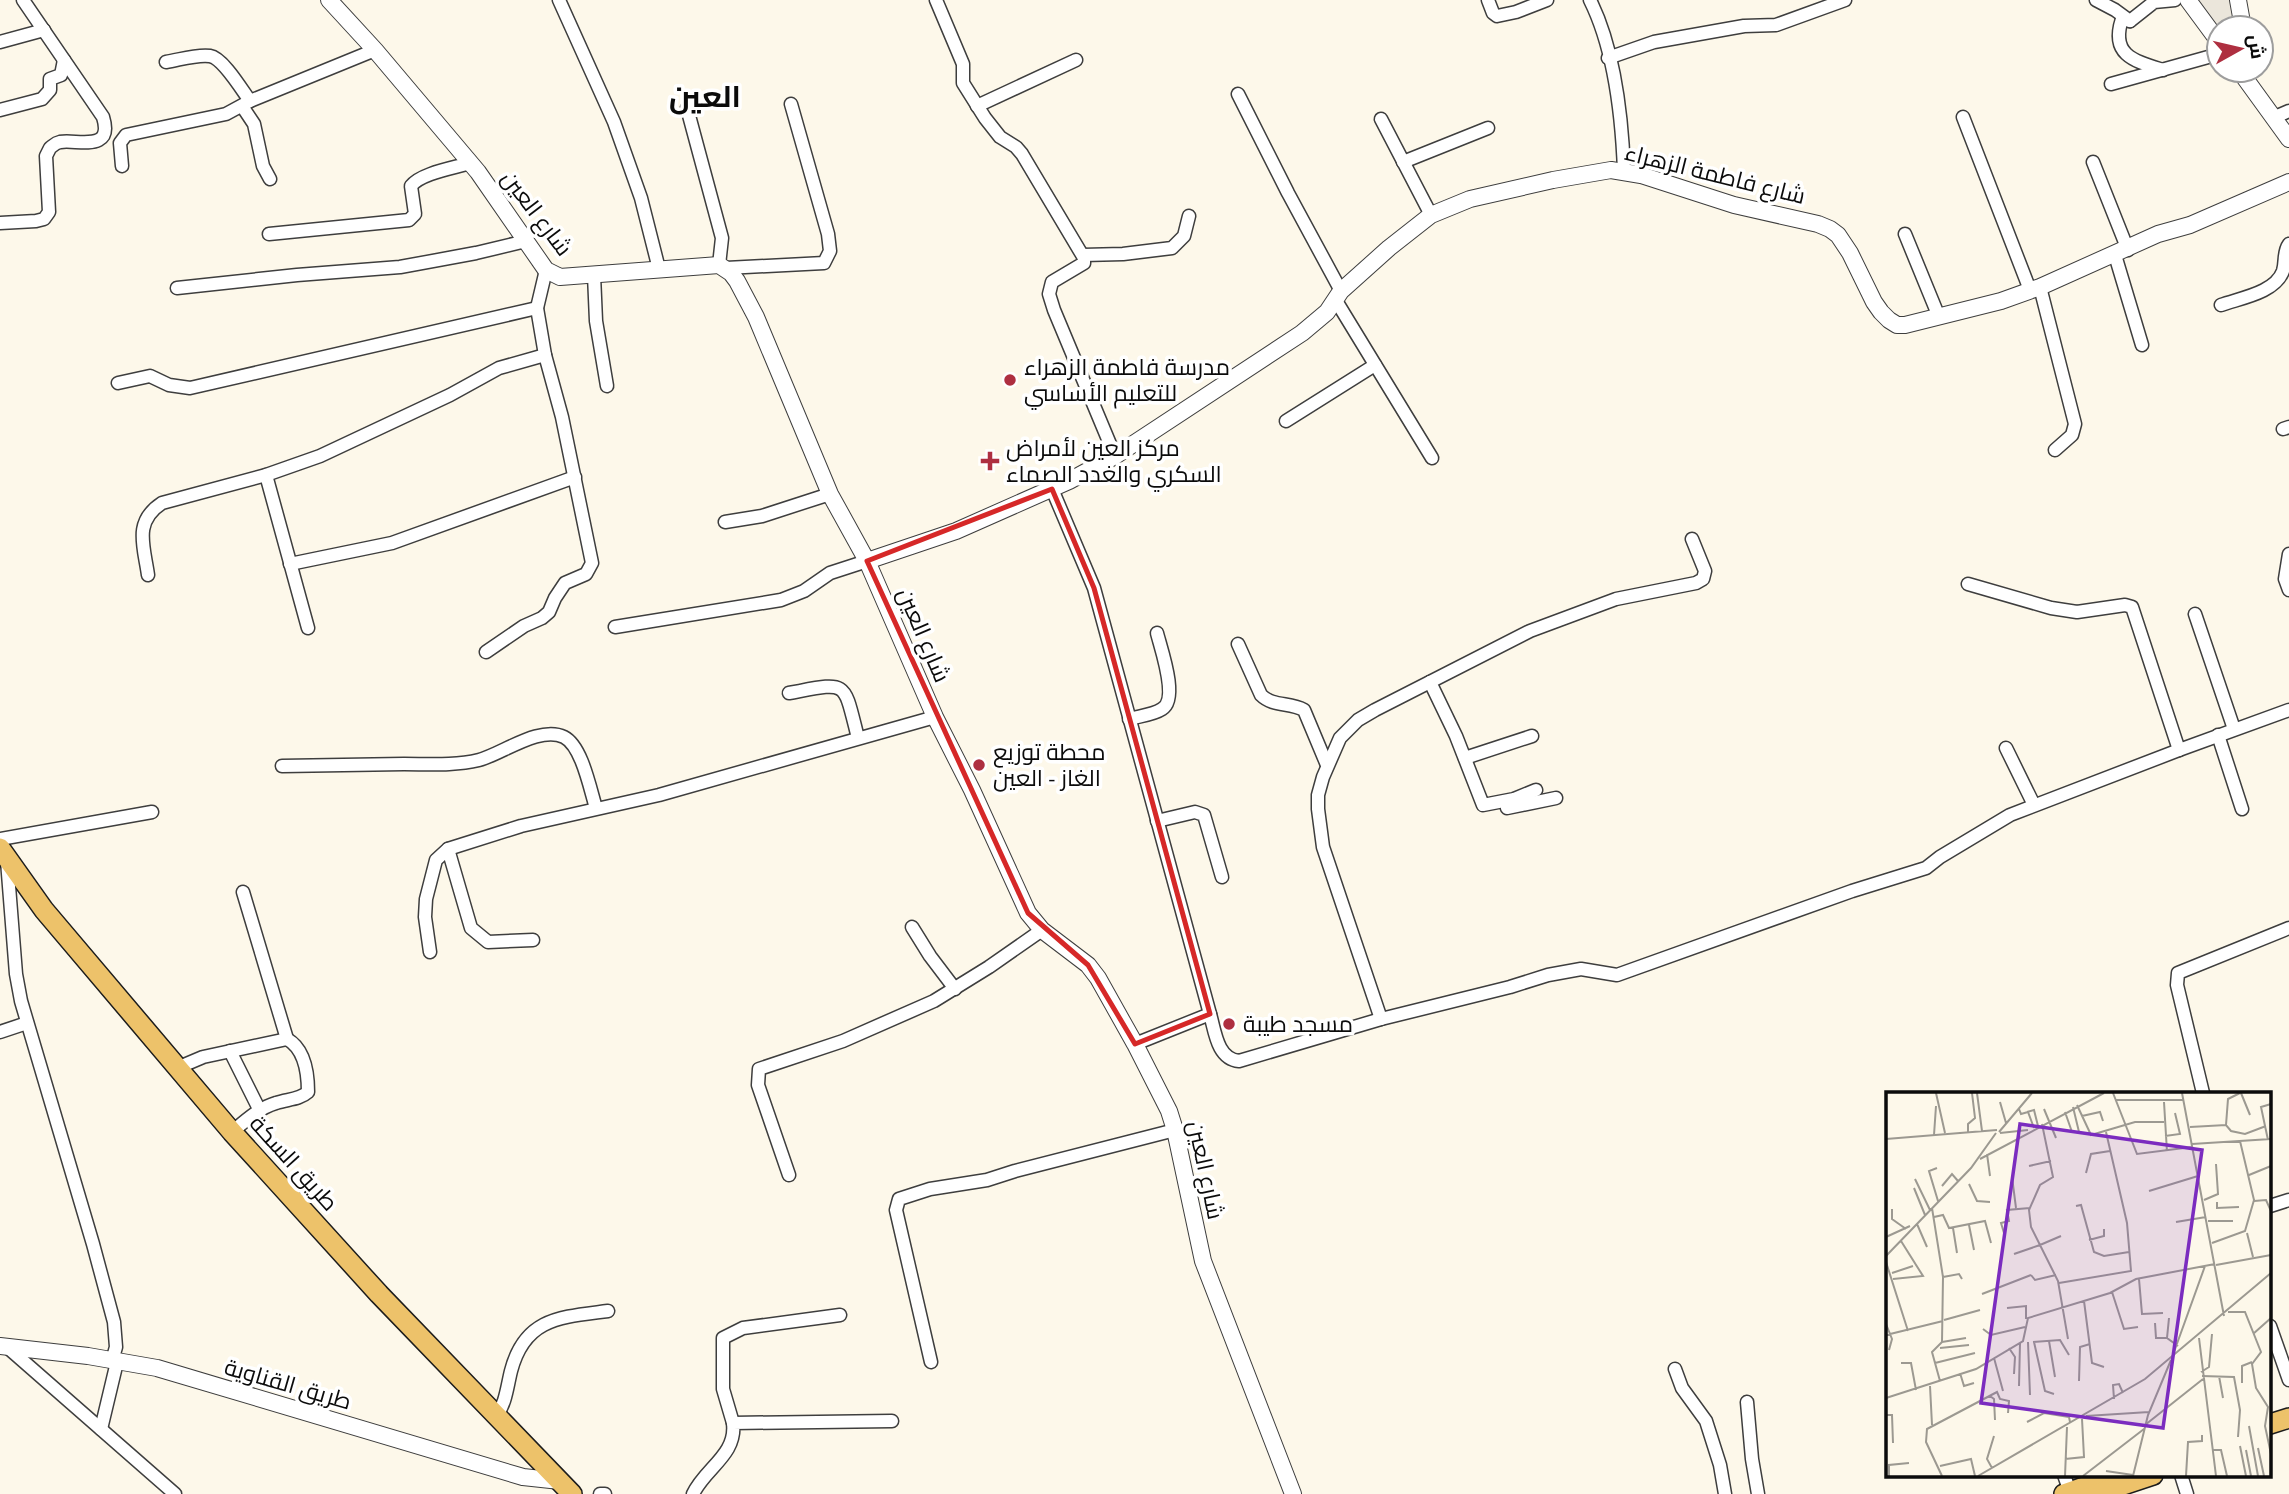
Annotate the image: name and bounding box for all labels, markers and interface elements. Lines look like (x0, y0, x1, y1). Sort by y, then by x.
north arrow (2205, 14, 2275, 84)
text: ش (2242, 33, 2271, 61)
district label: العين (669, 76, 741, 117)
street label: شارع فاطمة الزهراء (1621, 136, 1809, 212)
street label: شارع العين (494, 163, 580, 263)
place label: مدرسة فاطمة الزهراء للتعليم الأساسي (1024, 351, 1230, 410)
marker: مدرسة فاطمة الزهراء للتعليم الأساسي (1002, 372, 1018, 388)
place label: مركز العين لأمراض السكري والغدد الصماء (1006, 432, 1222, 492)
marker: مركز العين لأمراض السكري والغدد الصماء (980, 451, 1000, 471)
street label: شارع العين (890, 583, 958, 687)
place label: محطة توزيع الغاز - العين (993, 736, 1106, 794)
marker: محطة توزيع الغاز - العين (971, 757, 987, 773)
place label: مسجد طيبة (1243, 1008, 1353, 1040)
marker: مسجد طيبة (1221, 1016, 1237, 1032)
inset map (1886, 1092, 2272, 1476)
street label: طريق السكة (242, 1108, 346, 1218)
street label: شارع العين (1180, 1118, 1232, 1222)
street label: طريق القناوية (221, 1351, 355, 1417)

